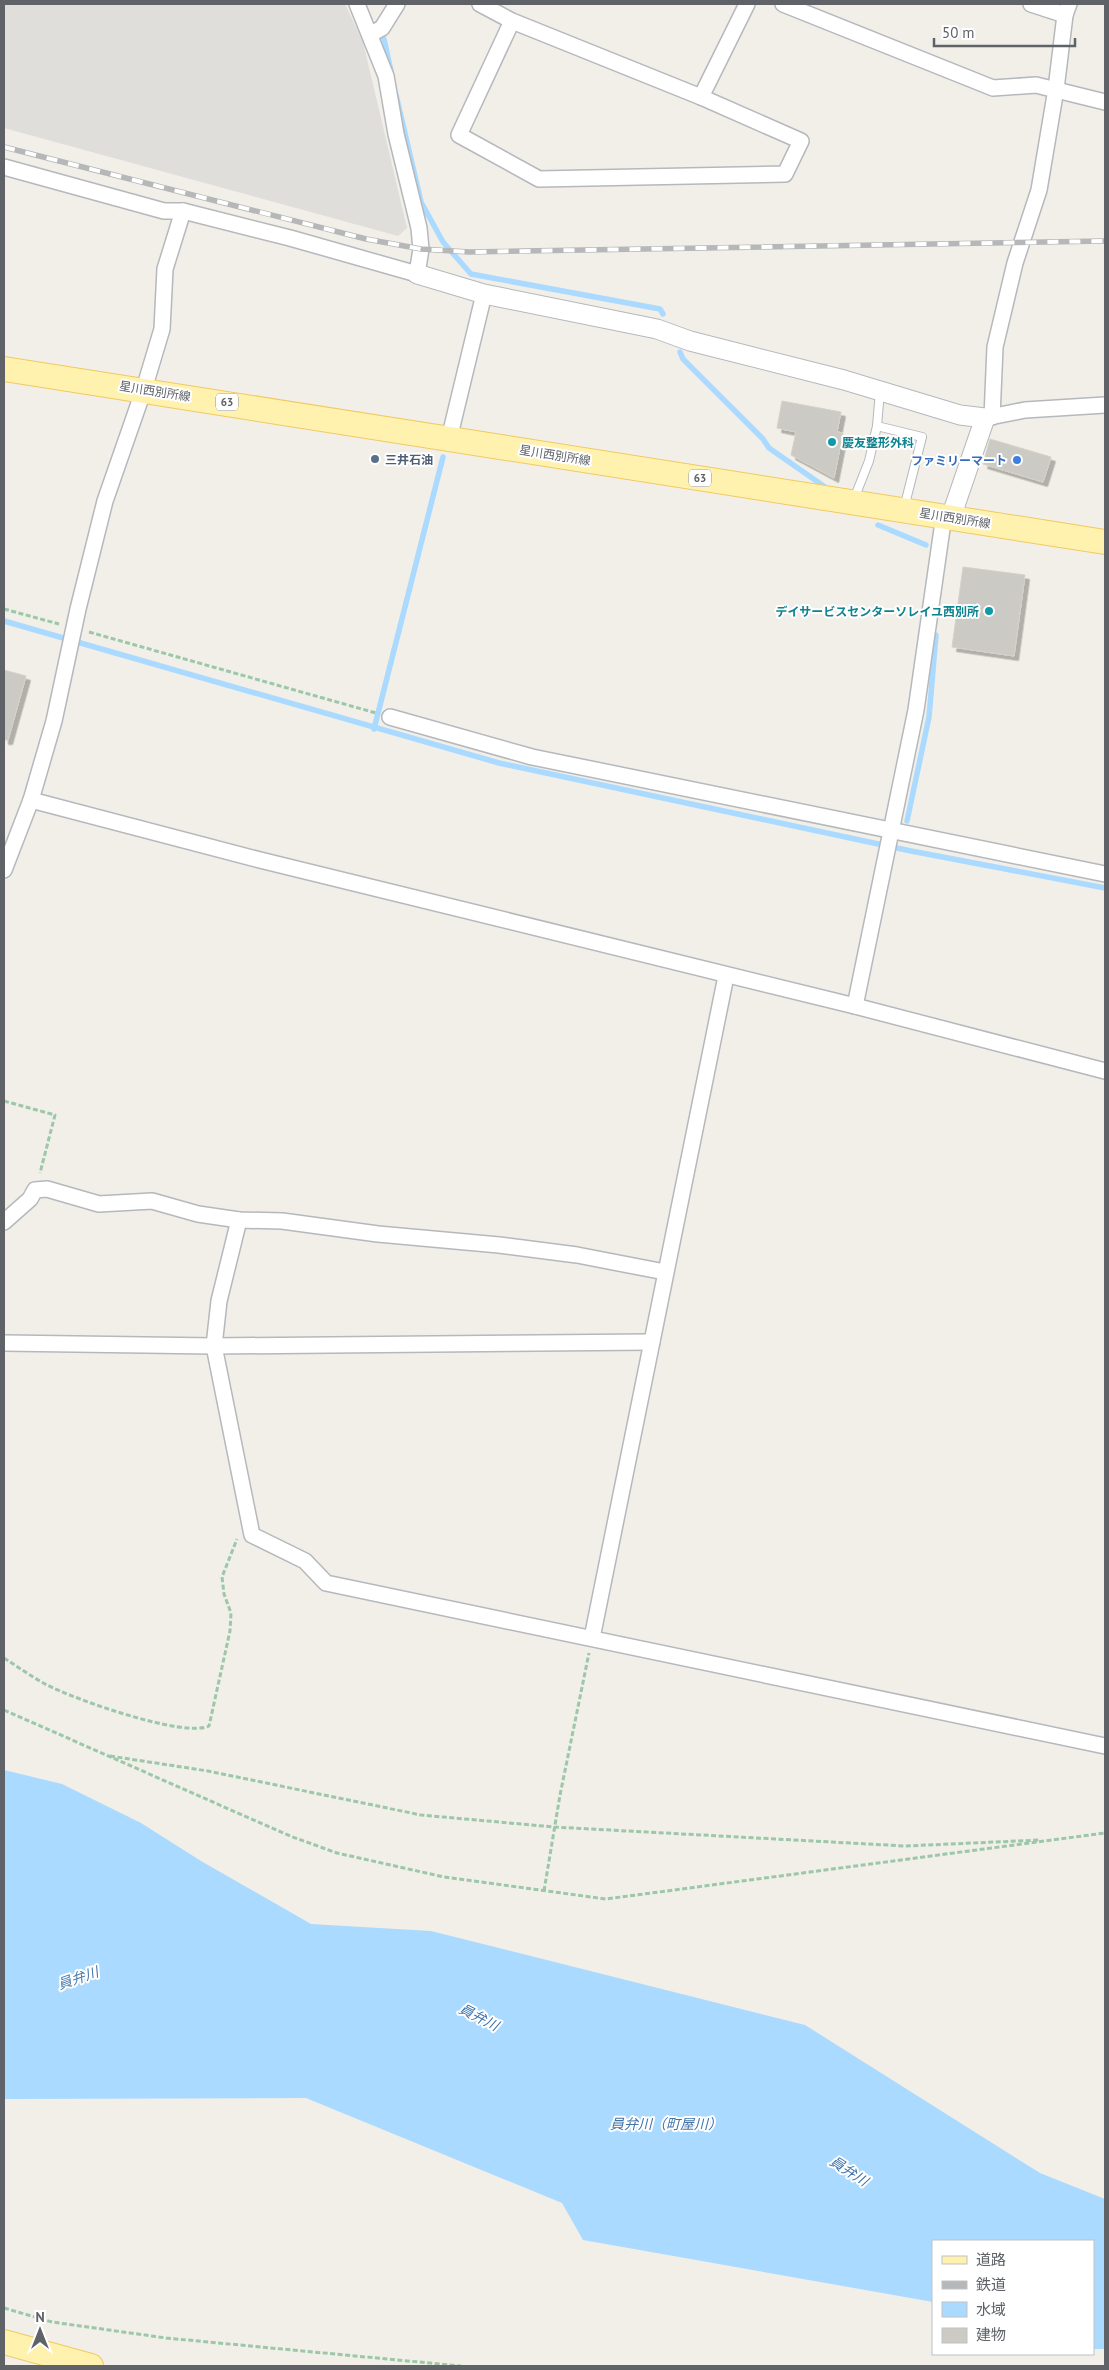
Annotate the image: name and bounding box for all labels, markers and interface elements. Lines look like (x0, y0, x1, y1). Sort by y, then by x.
scale bar (934, 15, 1075, 47)
text: 50 m (942, 23, 975, 42)
street label: 星川西別所線 (118, 378, 192, 404)
road number: 63 (216, 394, 238, 411)
place label: 慶友整形外科 (842, 435, 914, 450)
marker: 慶友整形外科 (826, 436, 838, 448)
street label: 星川西別所線 (518, 442, 592, 468)
place label: 三井石油 (385, 452, 433, 467)
marker: 三井石油 (369, 453, 381, 465)
place label: ファミリーマート (911, 453, 1007, 468)
marker: ファミリーマート (1011, 454, 1023, 466)
road number: 63 (689, 469, 711, 486)
street label: 星川西別所線 (918, 505, 992, 531)
place label: デイサービスセンターソレイユ西別所 (775, 604, 979, 619)
marker: デイサービスセンターソレイユ西別所 (983, 605, 995, 617)
water label: 員弁川 (55, 1962, 103, 1993)
water label: 員弁川 (456, 1999, 504, 2035)
water label: 員弁川（町屋川） (610, 2115, 722, 2133)
water label: 員弁川 (826, 2152, 873, 2191)
legend (932, 2240, 1094, 2355)
text: 道路 (976, 2250, 1006, 2269)
text: 鉄道 (976, 2275, 1006, 2294)
text: 水域 (976, 2300, 1006, 2319)
north arrow (15, 2305, 65, 2355)
text: N (35, 2308, 45, 2326)
text: 建物 (976, 2325, 1006, 2344)

